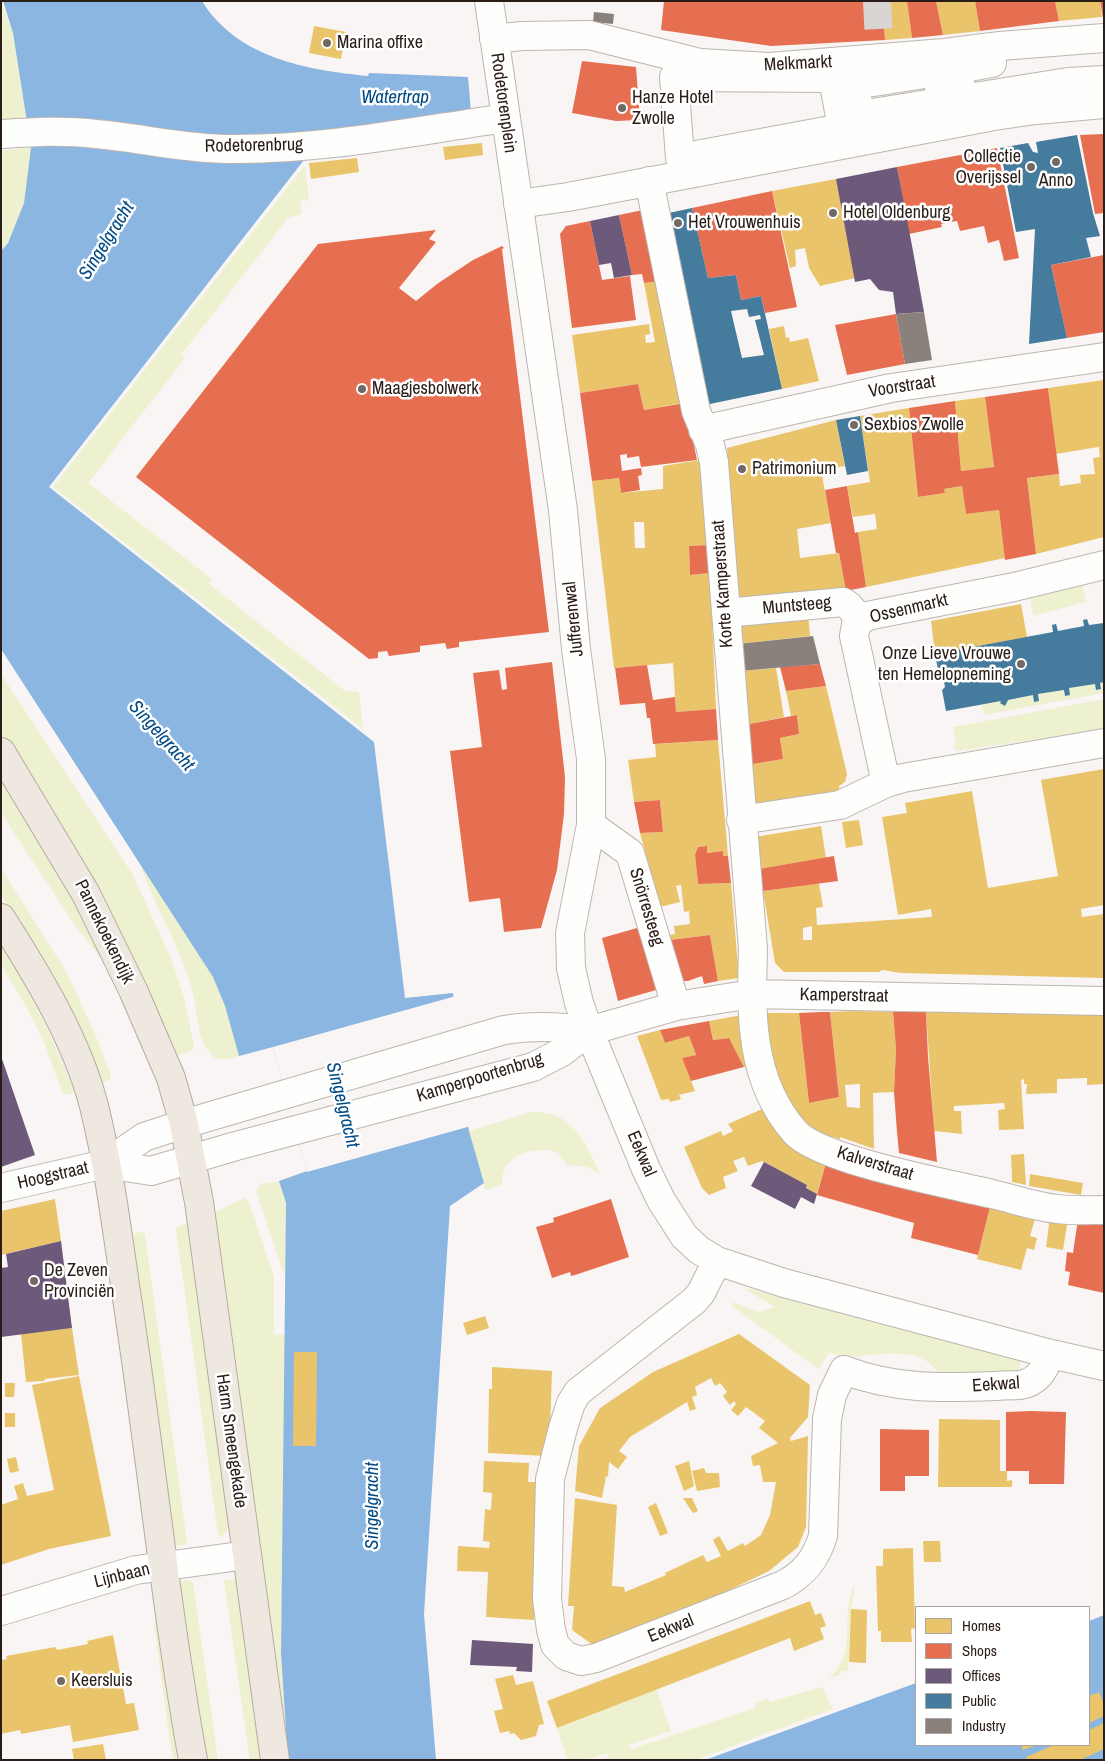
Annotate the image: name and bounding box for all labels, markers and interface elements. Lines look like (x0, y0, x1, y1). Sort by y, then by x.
place label: Marina offixe (337, 32, 423, 54)
marker: Marina offixe (321, 37, 333, 49)
street label: Melkmarkt (763, 51, 833, 77)
street label: Rodetorenplein (485, 52, 521, 154)
water label: Watertrap (361, 87, 429, 109)
place label: Hanze Hotel Zwolle (632, 87, 713, 130)
marker: Hanze Hotel Zwolle (616, 102, 628, 114)
street label: Rodetorenbrug (205, 134, 303, 158)
place label: Collectie Overijssel (955, 146, 1021, 188)
marker: Anno (1050, 156, 1062, 168)
marker: Collectie Overijssel (1025, 161, 1037, 173)
place label: Anno (1039, 170, 1073, 192)
water label: Singelgracht (74, 198, 140, 284)
place label: Hotel Oldenburg (843, 202, 950, 224)
marker: Hotel Oldenburg (827, 207, 839, 219)
place label: Het Vrouwenhuis (688, 212, 801, 234)
marker: Het Vrouwenhuis (672, 217, 684, 229)
street label: Voorstraat (867, 371, 937, 403)
place label: Maagjesbolwerk (372, 378, 479, 400)
marker: Maagjesbolwerk (356, 383, 368, 395)
place label: Sexbios Zwolle (864, 414, 964, 436)
marker: Sexbios Zwolle (848, 419, 860, 431)
place label: Patrimonium (752, 458, 836, 480)
marker: Patrimonium (736, 463, 748, 475)
street label: Korte Kamperstraat (708, 519, 738, 649)
street label: Jufferenwal (559, 580, 589, 658)
street label: Ossenmarkt (868, 590, 950, 628)
street label: Muntsteeg (762, 592, 832, 620)
place label: Onze Lieve Vrouwe ten Hemelopneming (878, 643, 1011, 686)
marker: Onze Lieve Vrouwe ten Hemelopneming (1015, 658, 1027, 670)
water label: Singelgracht (123, 696, 199, 776)
street label: Snörresteeg (624, 865, 668, 949)
street label: Pannekoekendijk (69, 876, 139, 988)
street label: Kamperstraat (800, 984, 888, 1008)
street label: Kamperpoortenbrug (414, 1048, 546, 1108)
water label: Singelgracht (320, 1060, 364, 1150)
street label: Eekwal (622, 1128, 660, 1180)
street label: Kalverstraat (834, 1142, 916, 1186)
street label: Hoogstraat (15, 1157, 91, 1195)
place label: De Zeven Provinciën (44, 1260, 115, 1302)
marker: De Zeven Provinciën (28, 1275, 40, 1287)
street label: Harm Smeengekade (211, 1372, 251, 1510)
street label: Eekwal (972, 1373, 1020, 1397)
water label: Singelgracht (362, 1462, 384, 1550)
street label: Lijnbaan (92, 1559, 152, 1593)
legend (915, 1606, 1090, 1746)
street label: Eekwal (645, 1610, 697, 1648)
text: Homes (962, 1615, 1001, 1636)
text: Shops (962, 1640, 997, 1661)
text: Offices (962, 1665, 1001, 1686)
place label: Keersluis (71, 1670, 133, 1692)
marker: Keersluis (55, 1675, 67, 1687)
text: Public (962, 1690, 996, 1711)
text: Industry (962, 1715, 1006, 1736)

